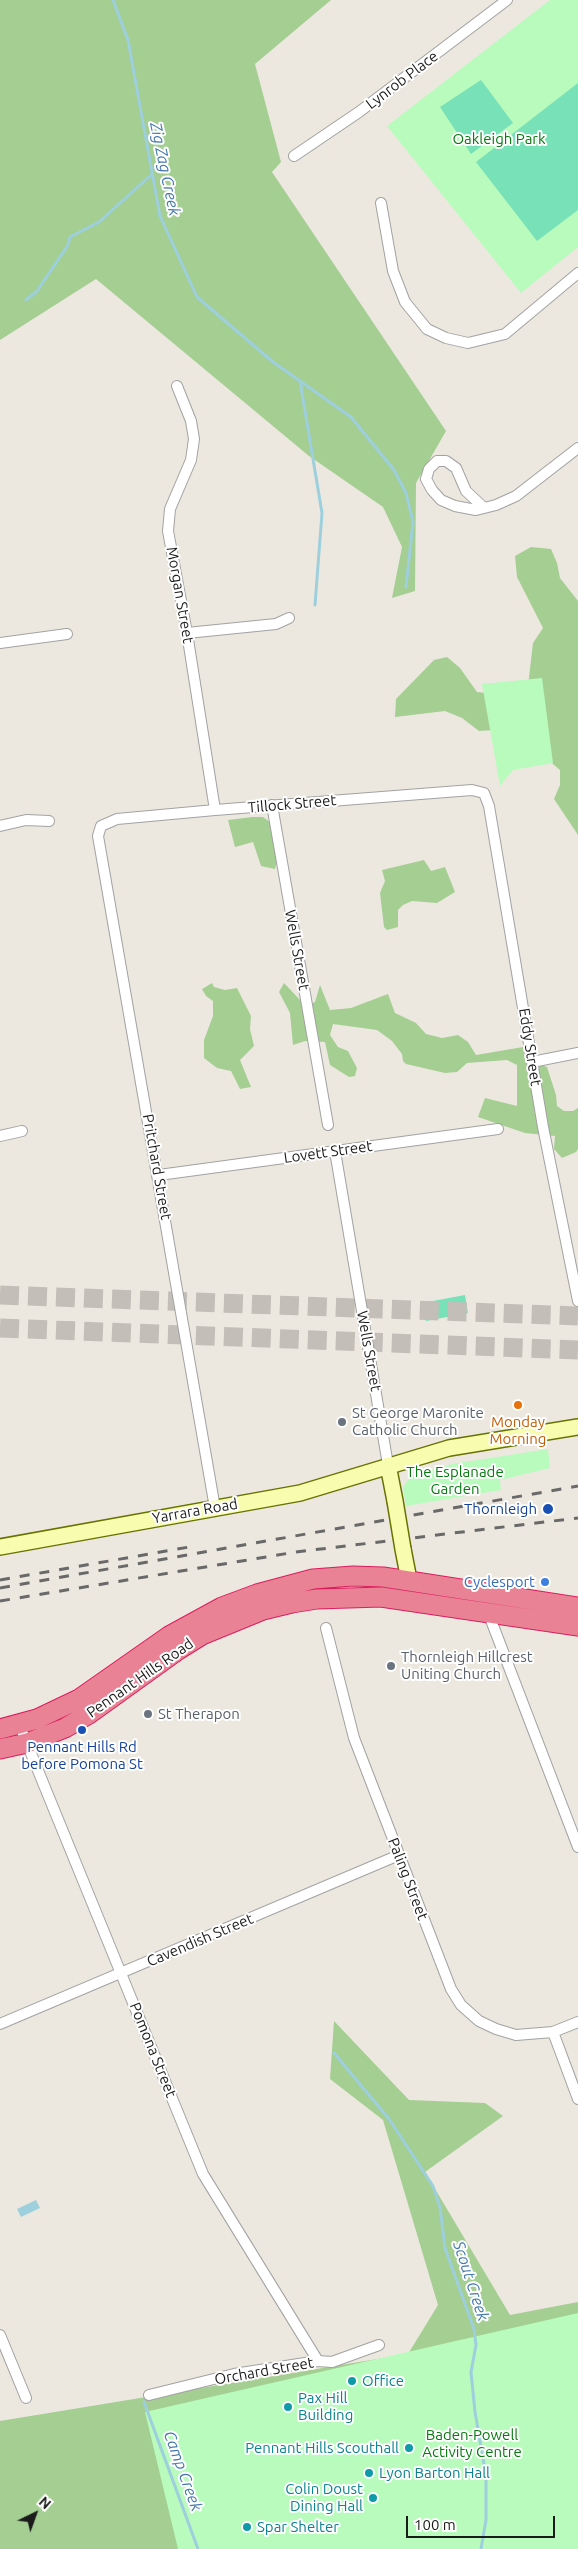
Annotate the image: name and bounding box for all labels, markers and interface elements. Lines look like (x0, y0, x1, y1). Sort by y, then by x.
street label: Lynrob Place (362, 47, 442, 113)
water label: Zig Zag Creek (146, 120, 184, 218)
park label: Oakleigh Park (452, 130, 546, 148)
street label: Morgan Street (163, 545, 197, 645)
street label: Tillock Street (247, 791, 337, 817)
street label: Wells Street (281, 908, 313, 992)
street label: Eddy Street (515, 1007, 545, 1087)
street label: Pritchard Street (139, 1113, 175, 1221)
street label: Lovett Street (283, 1137, 373, 1167)
street label: Wells Street (353, 1309, 385, 1393)
marker: Monday Morning (512, 1399, 524, 1411)
place label: St George Maronite Catholic Church (352, 1404, 484, 1439)
place label: Monday Morning (490, 1413, 546, 1448)
marker: St George Maronite Catholic Church (336, 1416, 348, 1428)
park label: The Esplanade Garden (406, 1463, 504, 1498)
street label: Yarrara Road (151, 1495, 239, 1527)
place label: Thornleigh (464, 1500, 537, 1518)
marker: Thornleigh (541, 1502, 555, 1516)
place label: Cyclesport (464, 1573, 535, 1591)
marker: Cyclesport (539, 1576, 551, 1588)
street label: Pennant Hills Road (83, 1634, 197, 1722)
place label: Thornleigh Hillcrest Uniting Church (401, 1648, 533, 1683)
marker: Thornleigh Hillcrest Uniting Church (385, 1660, 397, 1672)
place label: St Therapon (158, 1705, 240, 1723)
marker: St Therapon (142, 1708, 154, 1720)
marker: Pennant Hills Rd before Pomona St (76, 1724, 88, 1736)
place label: Pennant Hills Rd before Pomona St (21, 1738, 143, 1773)
street label: Paling Street (384, 1835, 432, 1923)
street label: Cavendish Street (144, 1909, 256, 1971)
street label: Pomona Street (126, 2000, 180, 2100)
water label: Scout Creek (449, 2239, 493, 2323)
street label: Orchard Street (213, 2353, 315, 2389)
place label: Office (362, 2372, 404, 2390)
marker: Office (346, 2375, 358, 2387)
place label: Pax Hill Building (298, 2389, 353, 2424)
marker: Pax Hill Building (282, 2401, 294, 2413)
park label: Baden-Powell Activity Centre (422, 2426, 522, 2461)
water label: Camp Creek (160, 2428, 206, 2514)
place label: Pennant Hills Scouthall (245, 2439, 399, 2457)
marker: Pennant Hills Scouthall (403, 2442, 415, 2454)
place label: Lyon Barton Hall (379, 2464, 490, 2482)
marker: Lyon Barton Hall (363, 2467, 375, 2479)
place label: Colin Doust Dining Hall (285, 2480, 363, 2515)
north arrow (10, 2489, 60, 2539)
marker: Colin Doust Dining Hall (367, 2492, 379, 2504)
text: N (36, 2493, 54, 2512)
scale bar (408, 2506, 557, 2538)
text: 100 m (414, 2516, 456, 2533)
place label: Spar Shelter (257, 2518, 339, 2536)
marker: Spar Shelter (241, 2521, 253, 2533)

